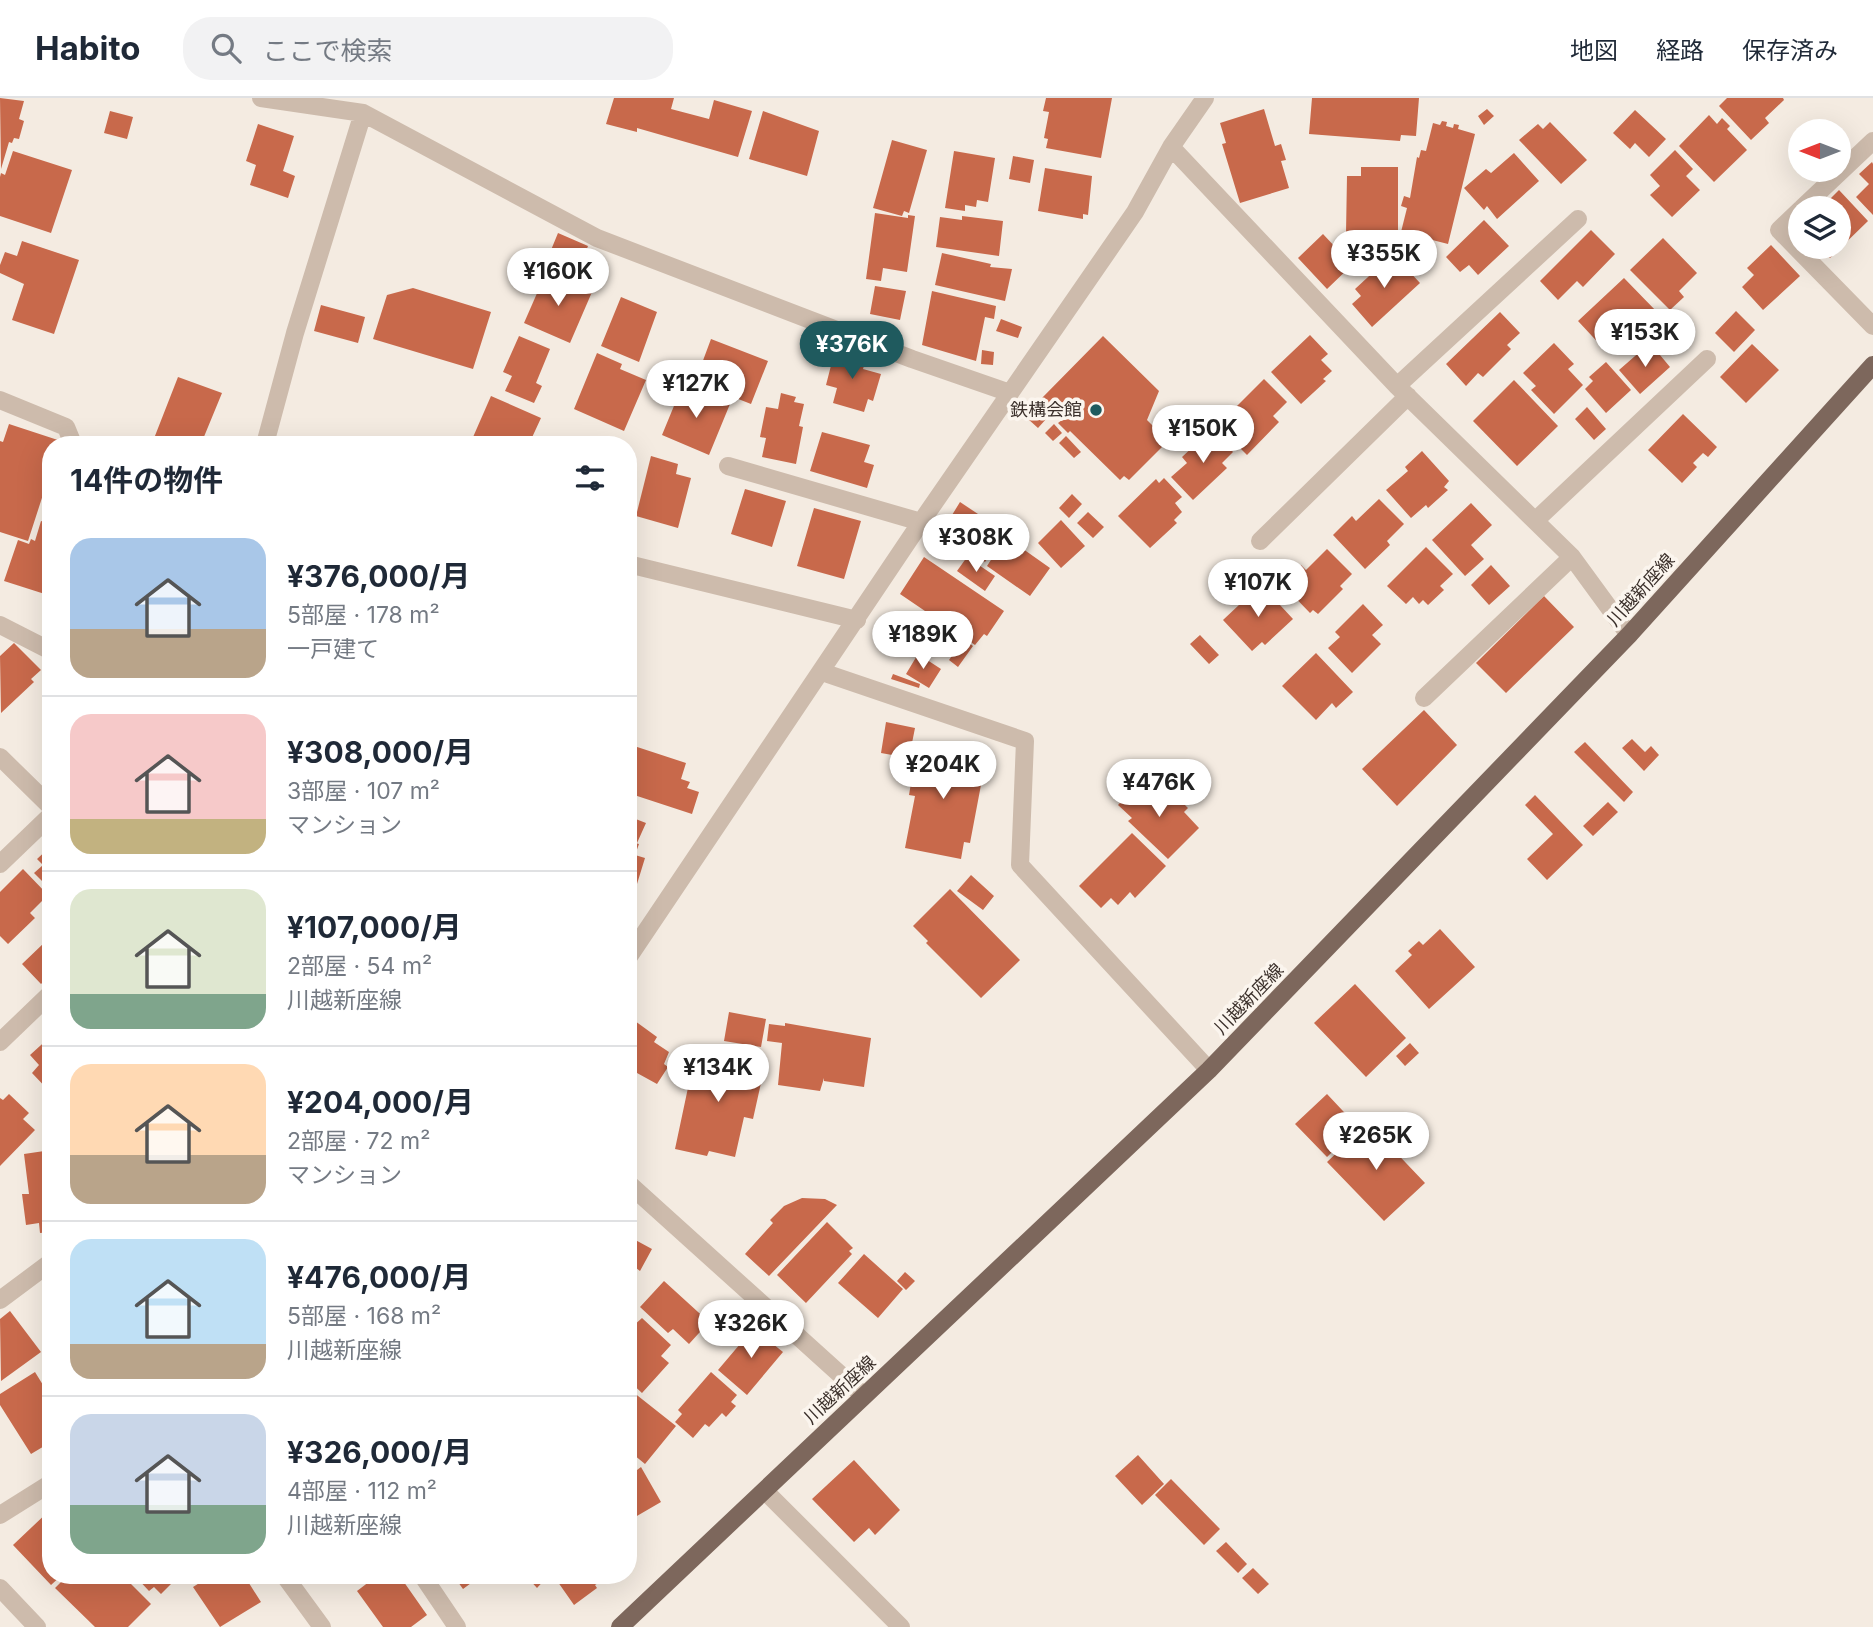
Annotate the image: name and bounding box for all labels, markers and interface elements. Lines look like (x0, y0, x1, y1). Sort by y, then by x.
search box (183, 17, 673, 80)
text: Habito (35, 28, 141, 68)
icon: search (207, 29, 245, 67)
text: ここで検索 (263, 35, 393, 66)
text: 地図 (1570, 36, 1618, 65)
text: 経路 (1656, 36, 1704, 65)
text: 保存済み (1742, 36, 1838, 65)
north arrow (1788, 119, 1852, 182)
map controls (1788, 119, 1851, 259)
button: layers (1788, 196, 1851, 259)
pin: ¥355K (1335, 230, 1433, 290)
text: ¥355K (1347, 239, 1421, 267)
pin: ¥160K (509, 248, 607, 308)
text: ¥160K (523, 257, 593, 285)
pin: ¥153K (1596, 310, 1694, 369)
text: ¥153K (1610, 318, 1680, 346)
pin: ¥376K (803, 322, 901, 381)
text: ¥376K (816, 330, 888, 358)
pin: ¥127K (647, 360, 745, 420)
text: ¥127K (662, 369, 730, 397)
place label: 鉄構会館 (1010, 399, 1082, 420)
marker: 鉄構会館 (1088, 402, 1104, 418)
pin: ¥150K (1154, 406, 1252, 465)
text: ¥150K (1168, 414, 1238, 442)
icon: filters (571, 459, 609, 497)
text: 14件の物件 (70, 462, 223, 498)
pin: ¥308K (927, 514, 1025, 574)
text: ¥308K (939, 523, 1014, 551)
street label: 川越新座線 (1603, 549, 1679, 630)
text: ¥376,000/月 (287, 558, 471, 594)
pin: ¥107K (1209, 560, 1307, 619)
icon: home (126, 566, 210, 650)
text: ¥107K (1224, 568, 1292, 596)
text: 5部屋 · 178 m² (287, 601, 440, 629)
pin: ¥189K (874, 612, 972, 671)
text: ¥189K (888, 620, 958, 648)
text: 一戸建て (287, 635, 379, 663)
text: ¥308,000/月 (287, 734, 474, 770)
icon: home (126, 742, 210, 826)
pin: ¥204K (894, 742, 992, 801)
text: ¥204K (905, 750, 981, 778)
pin: ¥476K (1110, 760, 1208, 819)
text: ¥476K (1122, 768, 1196, 796)
text: 3部屋 · 107 m² (287, 777, 440, 805)
text: マンション (287, 811, 402, 839)
text: ¥107,000/月 (287, 909, 462, 945)
icon: home (126, 917, 210, 1001)
text: 2部屋 · 54 m² (287, 952, 432, 980)
street label: 川越新座線 (1210, 959, 1287, 1038)
text: 川越新座線 (287, 986, 402, 1014)
pin: ¥134K (669, 1044, 767, 1104)
text: ¥134K (683, 1053, 753, 1081)
text: ¥204,000/月 (287, 1084, 474, 1120)
icon: home (126, 1092, 210, 1176)
pin: ¥265K (1327, 1112, 1425, 1172)
text: ¥265K (1339, 1121, 1413, 1149)
text: 2部屋 · 72 m² (287, 1127, 430, 1155)
text: マンション (287, 1161, 402, 1189)
text: ¥476,000/月 (287, 1259, 471, 1295)
icon: home (126, 1267, 210, 1351)
pin: ¥326K (702, 1300, 800, 1360)
text: 5部屋 · 168 m² (287, 1302, 441, 1330)
text: ¥326K (714, 1309, 788, 1337)
text: 川越新座線 (287, 1336, 402, 1364)
street label: 川越新座線 (800, 1351, 880, 1428)
text: ¥326,000/月 (287, 1434, 472, 1470)
icon: home (126, 1442, 210, 1526)
text: 4部屋 · 112 m² (287, 1477, 437, 1505)
text: 川越新座線 (287, 1511, 402, 1539)

